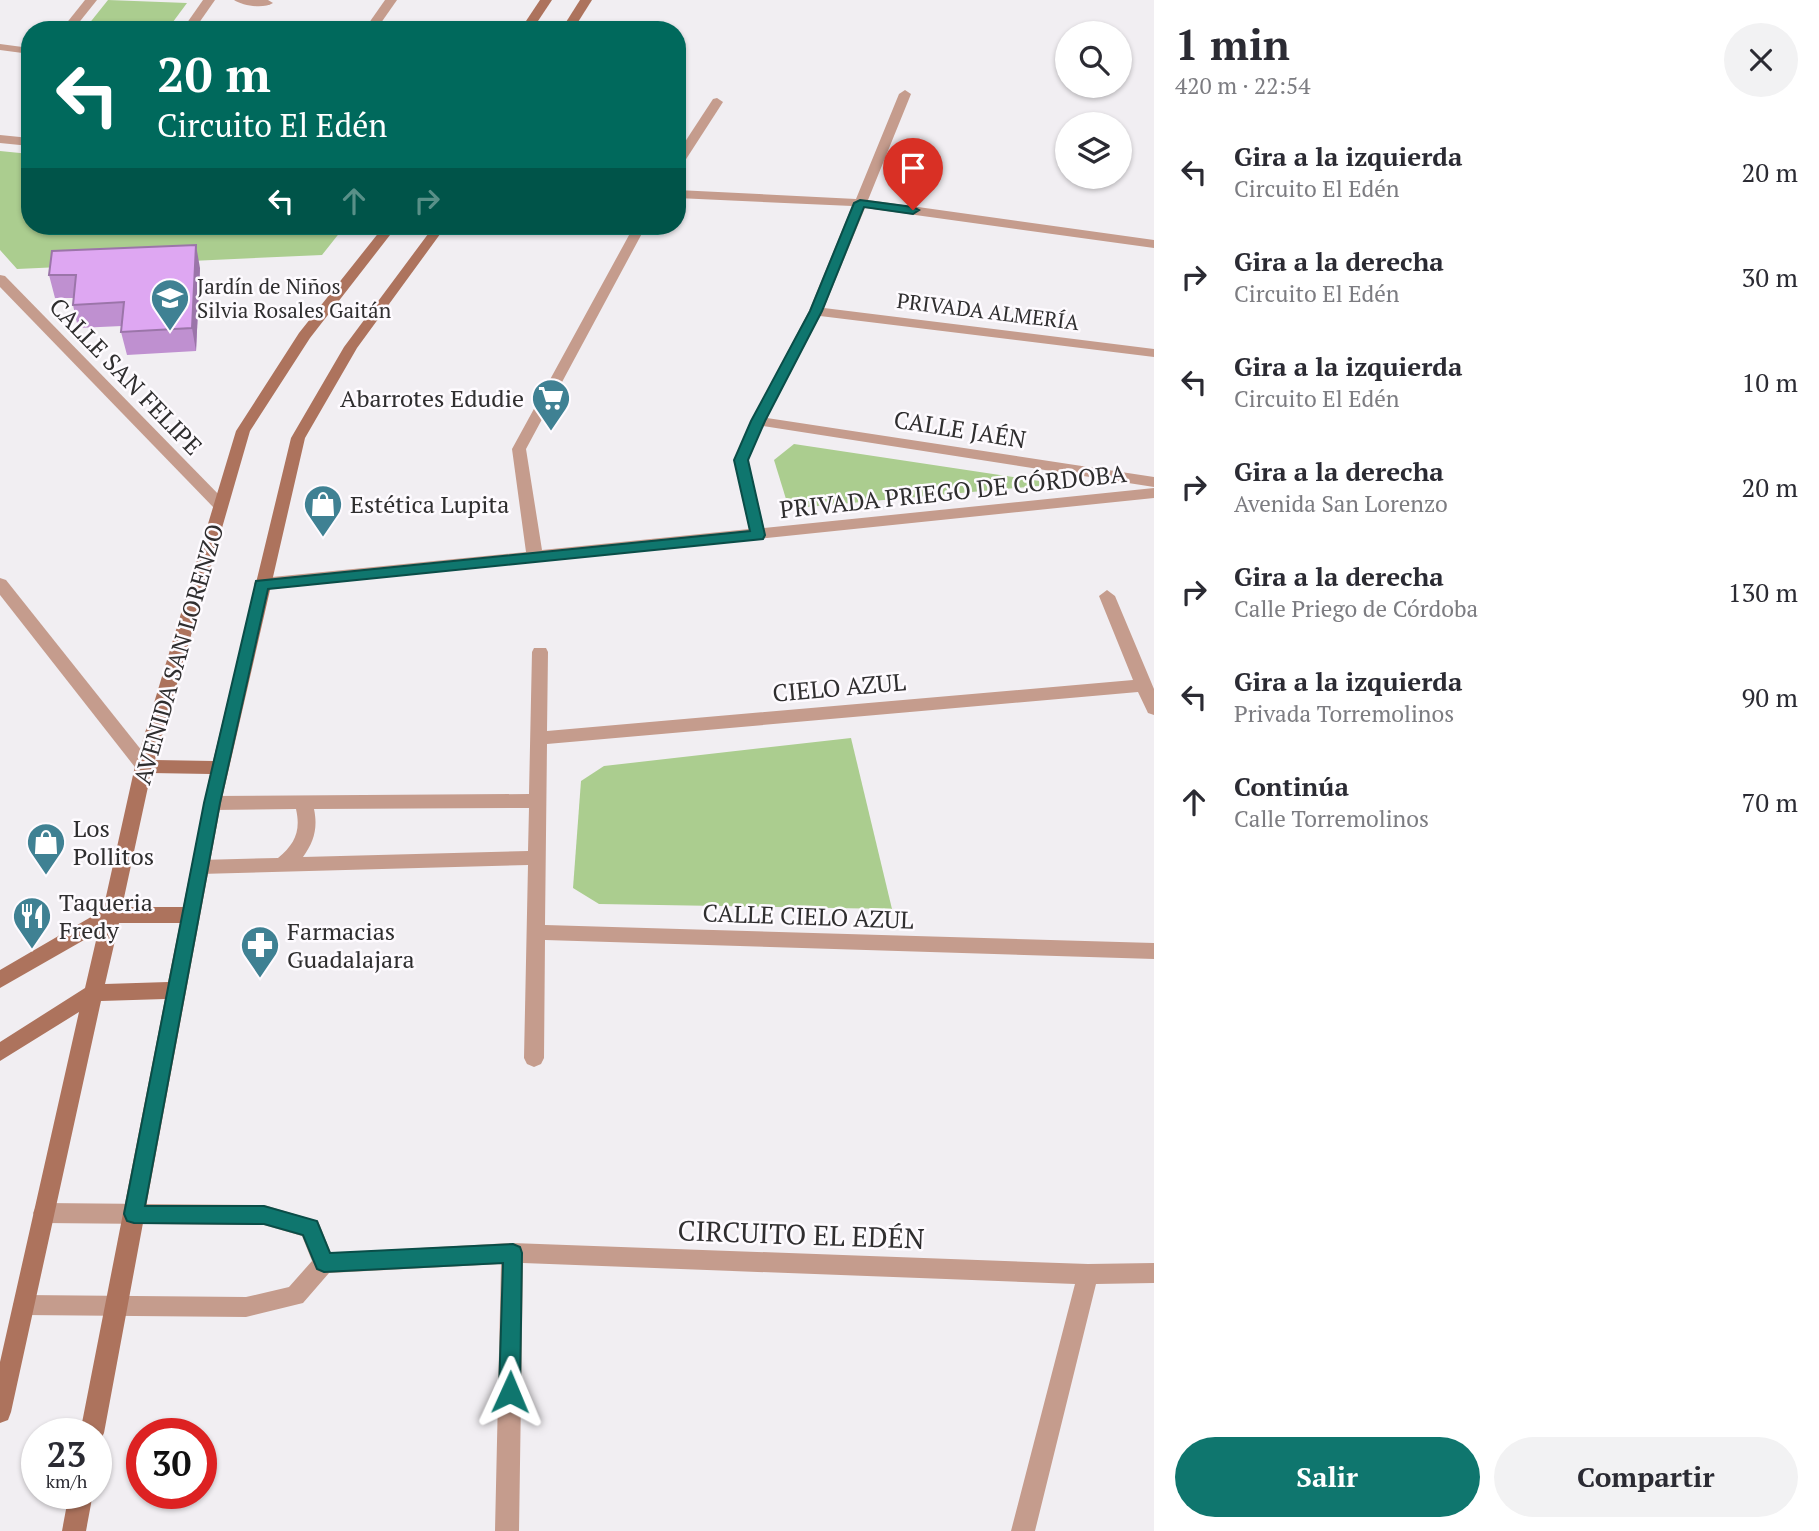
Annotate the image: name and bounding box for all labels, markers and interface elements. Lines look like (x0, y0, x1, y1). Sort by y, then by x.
text: 1 min (1175, 16, 1290, 72)
map controls (1055, 21, 1132, 189)
button: search (1055, 21, 1132, 98)
button: close (1724, 23, 1798, 97)
text: 20 m (157, 41, 271, 106)
icon: left (42, 49, 133, 140)
text: 420 m · 22:54 (1175, 70, 1310, 101)
text: Circuito El Edén (157, 104, 387, 146)
button: layers (1055, 112, 1132, 189)
pin (883, 138, 943, 210)
text: Gira a la izquierda (1234, 139, 1462, 173)
icon: arrive (894, 149, 932, 187)
icon: left (1175, 153, 1213, 191)
text: 20 m (1742, 155, 1798, 189)
text: Circuito El Edén (1234, 173, 1400, 204)
icon: left (262, 182, 300, 220)
icon: ahead (335, 182, 373, 220)
icon: right (408, 182, 446, 220)
text: Gira a la derecha (1234, 244, 1444, 278)
icon: right (1175, 258, 1213, 296)
text: 30 m (1742, 260, 1798, 294)
place label: Jardín de Niños Silvia Rosales Gaitán (197, 272, 392, 324)
school or university icon: Jardín de Niños Silvia Rosales Gaitán (149, 277, 191, 332)
text: Circuito El Edén (1234, 278, 1400, 309)
street label: PRIVADA ALMERÍA (895, 286, 1081, 336)
street label: CALLE SAN FELIPE (43, 290, 209, 462)
text: Gira a la izquierda (1234, 349, 1462, 383)
icon: left (1175, 363, 1213, 401)
text: 10 m (1742, 365, 1798, 399)
supermarket icon: Abarrotes Edudie (530, 377, 572, 432)
place label: Abarrotes Edudie (340, 382, 524, 414)
text: Circuito El Edén (1234, 383, 1400, 414)
street label: CALLE JAÉN (892, 403, 1028, 455)
text: Gira a la derecha (1234, 454, 1444, 488)
street label: PRIVADA PRIEGO DE CÓRDOBA (778, 457, 1129, 525)
icon: right (1175, 468, 1213, 506)
text: 20 m (1742, 470, 1798, 504)
shop icon: Estética Lupita (302, 483, 344, 538)
place label: Estética Lupita (350, 488, 509, 520)
text: Avenida San Lorenzo (1234, 488, 1448, 519)
street label: AVENIDA SAN LORENZO (125, 520, 231, 788)
text: Gira a la derecha (1234, 559, 1444, 593)
icon: right (1175, 573, 1213, 611)
text: 130 m (1728, 575, 1798, 609)
text: Calle Priego de Córdoba (1234, 593, 1478, 624)
text: Gira a la izquierda (1234, 664, 1462, 698)
street label: CIELO AZUL (771, 665, 907, 709)
icon: left (1175, 678, 1213, 716)
text: 90 m (1742, 680, 1798, 714)
text: Privada Torremolinos (1234, 698, 1454, 729)
text: Continúa (1234, 769, 1349, 803)
icon: ahead (1175, 783, 1213, 821)
text: 70 m (1742, 785, 1798, 819)
text: Calle Torremolinos (1234, 803, 1429, 834)
place label: Los Pollitos (73, 812, 154, 872)
shop icon: Los Pollitos (25, 821, 67, 876)
place label: Taqueria Fredy (59, 886, 153, 946)
restaurant icon: Taqueria Fredy (11, 895, 53, 950)
street label: CALLE CIELO AZUL (702, 896, 914, 936)
place label: Farmacias Guadalajara (287, 915, 415, 975)
pharmacy icon: Farmacias Guadalajara (239, 924, 281, 979)
street label: CIRCUITO EL EDÉN (677, 1211, 925, 1257)
position arrow (473, 1355, 547, 1429)
speed limit sign: 30 (126, 1418, 217, 1509)
text: 23 (47, 1431, 86, 1477)
button: Salir (1175, 1437, 1480, 1517)
button: Compartir (1494, 1437, 1798, 1517)
text: km/h (46, 1469, 87, 1493)

